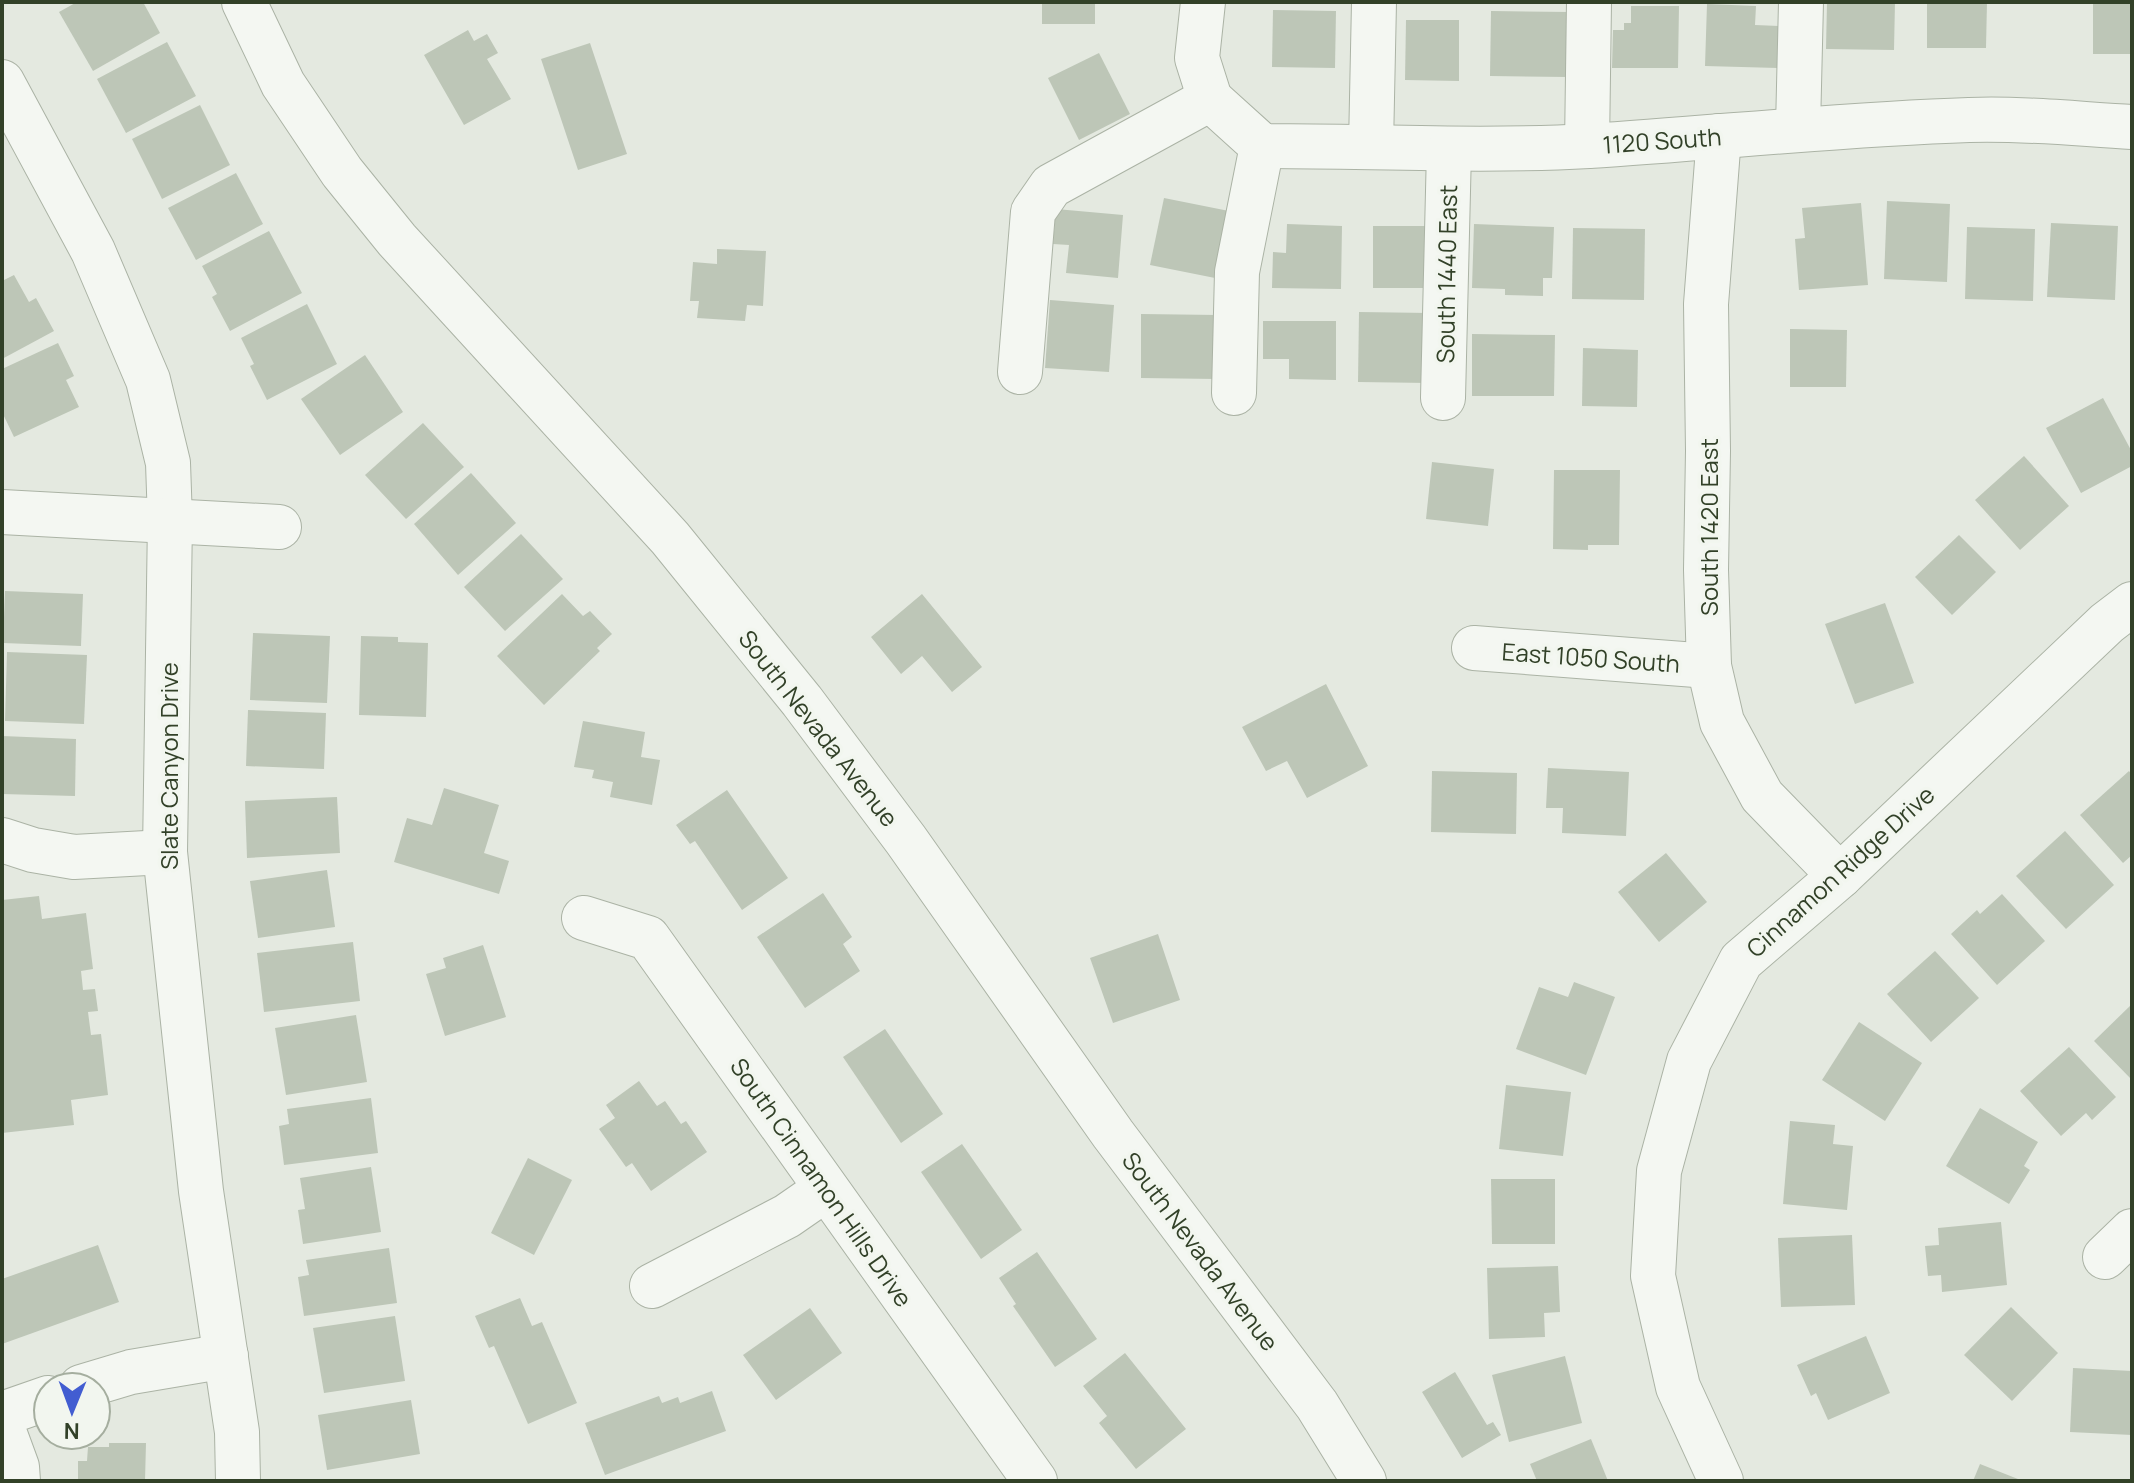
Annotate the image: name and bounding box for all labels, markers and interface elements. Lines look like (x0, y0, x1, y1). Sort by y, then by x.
street label: 1120 South (1602, 119, 1722, 161)
street label: South 1440 East (1428, 184, 1464, 364)
street label: South 1420 East (1692, 438, 1725, 616)
street label: South Nevada Avenue (732, 623, 906, 833)
street label: East 1050 South (1501, 634, 1681, 680)
street label: Slate Canyon Drive (152, 662, 185, 870)
street label: Cinnamon Ridge Drive (1739, 778, 1941, 964)
street label: South Cinnamon Hills Drive (723, 1051, 921, 1313)
street label: South Nevada Avenue (1115, 1145, 1287, 1357)
north arrow (32, 1371, 112, 1451)
text: N (63, 1416, 80, 1446)

